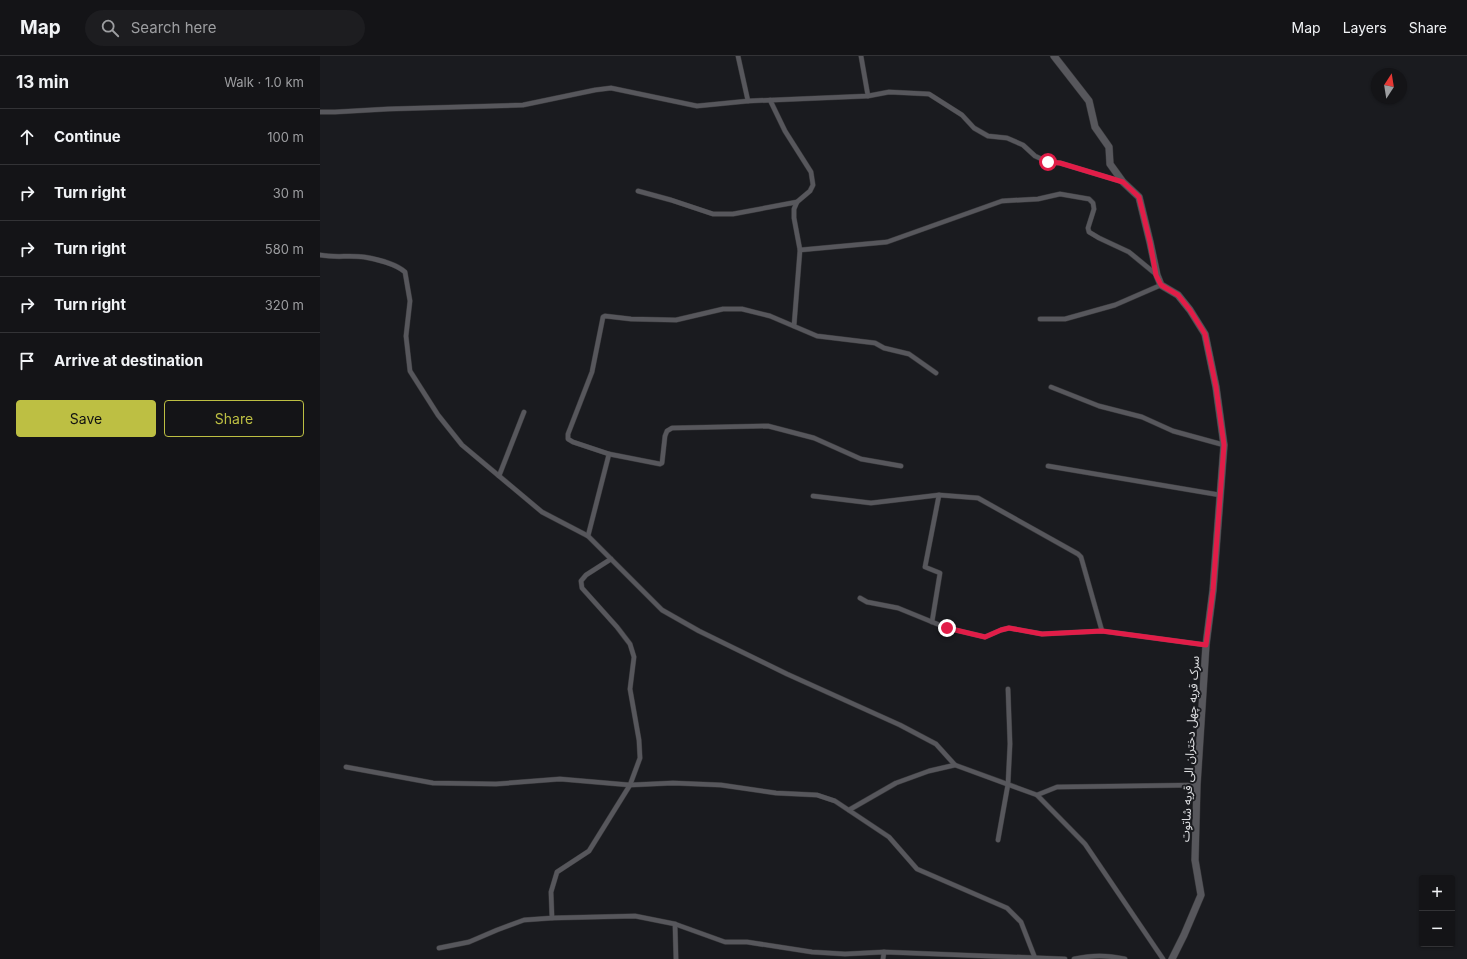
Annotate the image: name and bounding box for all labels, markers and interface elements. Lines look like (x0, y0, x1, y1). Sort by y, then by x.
search box (85, 10, 365, 46)
text: Map (20, 16, 61, 39)
icon: search (99, 17, 121, 39)
text: Search here (131, 18, 216, 37)
text: Map (1292, 19, 1321, 36)
text: Layers (1343, 19, 1387, 36)
text: Share (1409, 19, 1447, 36)
north arrow (1371, 68, 1407, 104)
text: 13 min (16, 72, 69, 92)
text: Walk · 1.0 km (224, 74, 304, 90)
icon: ahead (16, 126, 38, 148)
text: Continue (54, 127, 121, 146)
text: 100 m (267, 129, 304, 145)
route start (1039, 153, 1057, 171)
icon: right (16, 182, 38, 204)
text: Turn right (54, 183, 126, 202)
text: 30 m (273, 185, 304, 201)
icon: right (16, 238, 38, 260)
text: Turn right (54, 239, 126, 258)
text: 580 m (265, 241, 304, 257)
icon: right (16, 294, 38, 316)
text: Turn right (54, 295, 126, 314)
text: 320 m (265, 297, 304, 313)
icon: arrive (16, 350, 38, 372)
text: Arrive at destination (54, 351, 203, 370)
button: Save (16, 400, 156, 437)
button: Share (164, 400, 304, 437)
route end (938, 619, 956, 637)
street label: سرک قریه چهل دختران الی قریه شاتوت (1177, 656, 1203, 842)
map controls (1419, 875, 1455, 947)
button: + (1419, 875, 1455, 911)
button: − (1419, 911, 1455, 947)

